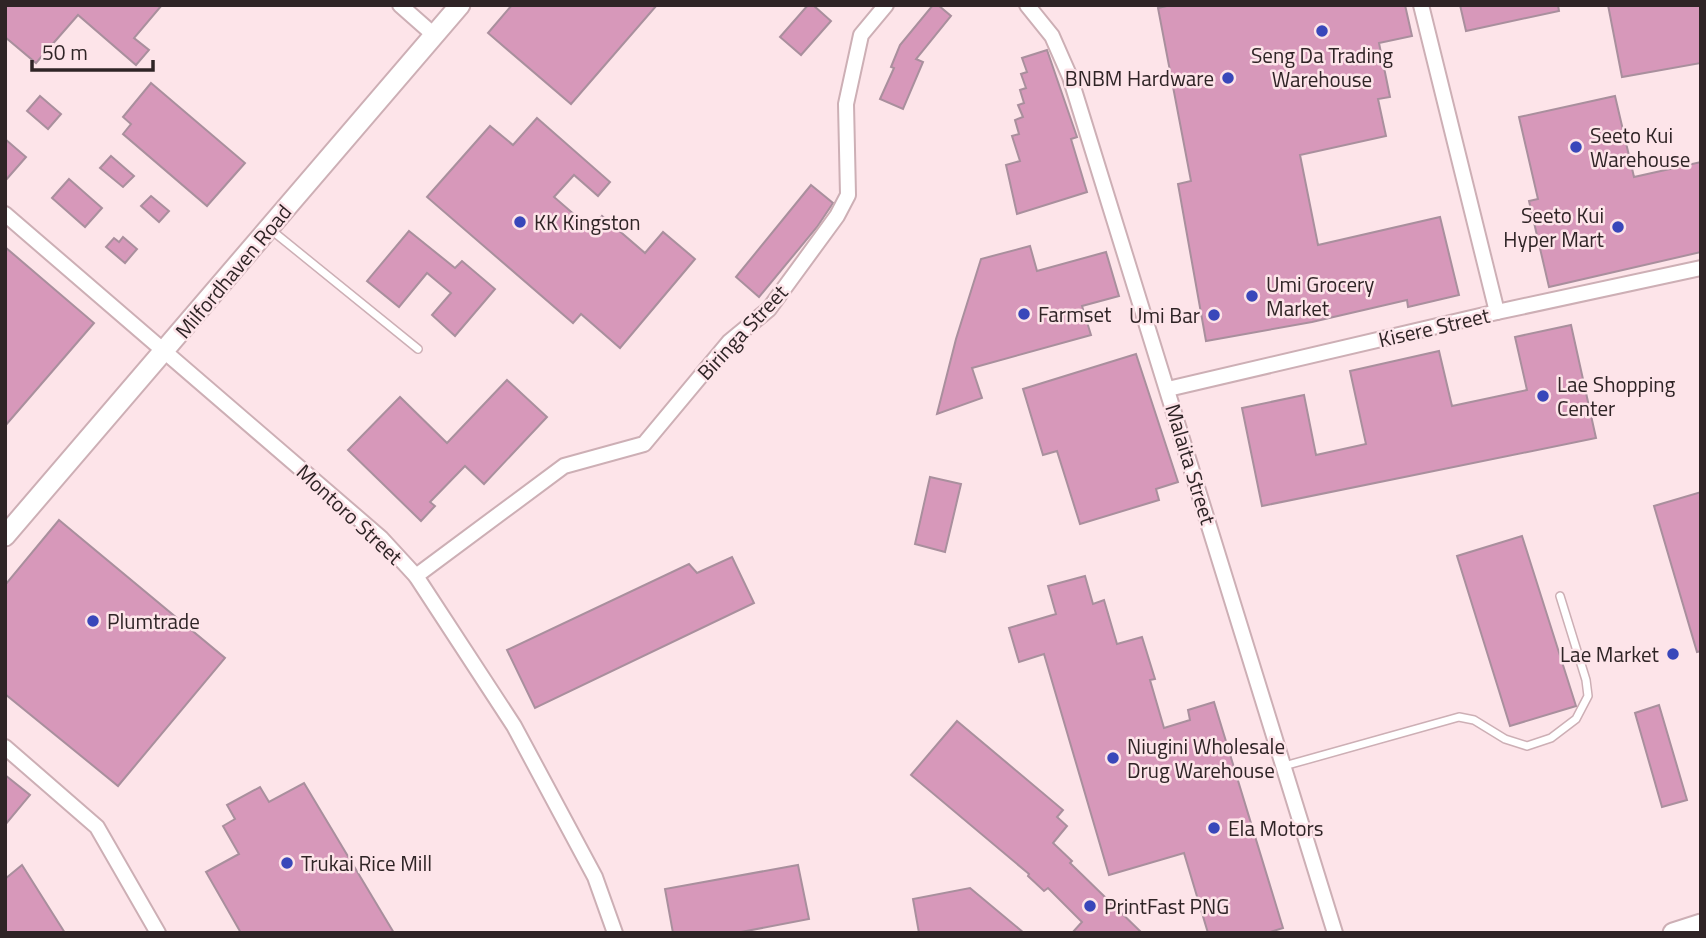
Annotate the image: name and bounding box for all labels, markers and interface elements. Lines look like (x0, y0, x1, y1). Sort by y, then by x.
marker: Seng Da Trading Warehouse (1314, 23, 1330, 39)
scale bar (32, 28, 152, 72)
text: 50 m (42, 36, 88, 68)
place label: Seng Da Trading Warehouse (1251, 39, 1393, 95)
place label: BNBM Hardware (1065, 62, 1214, 94)
marker: BNBM Hardware (1220, 70, 1236, 86)
place label: Seeto Kui Warehouse (1590, 119, 1690, 175)
marker: Seeto Kui Warehouse (1568, 139, 1584, 155)
street label: Milfordhaven Road (167, 197, 299, 345)
place label: Seeto Kui Hyper Mart (1503, 199, 1605, 255)
place label: KK Kingston (534, 206, 641, 238)
marker: KK Kingston (512, 214, 528, 230)
marker: Seeto Kui Hyper Mart (1610, 219, 1626, 235)
place label: Umi Grocery Market (1266, 268, 1374, 324)
street label: Biringa Street (689, 276, 795, 387)
marker: Umi Grocery Market (1244, 288, 1260, 304)
place label: Farmset (1038, 298, 1112, 330)
place label: Umi Bar (1129, 299, 1200, 331)
street label: Kisere Street (1375, 299, 1493, 355)
marker: Farmset (1016, 306, 1032, 322)
marker: Umi Bar (1206, 307, 1222, 323)
place label: Lae Shopping Center (1557, 368, 1676, 424)
marker: Lae Shopping Center (1535, 388, 1551, 404)
street label: Malaita Street (1157, 400, 1225, 529)
street label: Montoro Street (290, 456, 411, 572)
place label: Plumtrade (107, 605, 200, 637)
marker: Plumtrade (85, 613, 101, 629)
place label: Lae Market (1560, 638, 1660, 670)
marker: Lae Market (1665, 646, 1681, 662)
place label: Niugini Wholesale Drug Warehouse (1127, 730, 1285, 786)
marker: Niugini Wholesale Drug Warehouse (1105, 750, 1121, 766)
place label: Ela Motors (1228, 812, 1324, 844)
marker: Ela Motors (1206, 820, 1222, 836)
place label: Trukai Rice Mill (301, 847, 432, 879)
marker: Trukai Rice Mill (279, 855, 295, 871)
place label: PrintFast PNG (1104, 890, 1229, 922)
marker: PrintFast PNG (1082, 898, 1098, 914)

